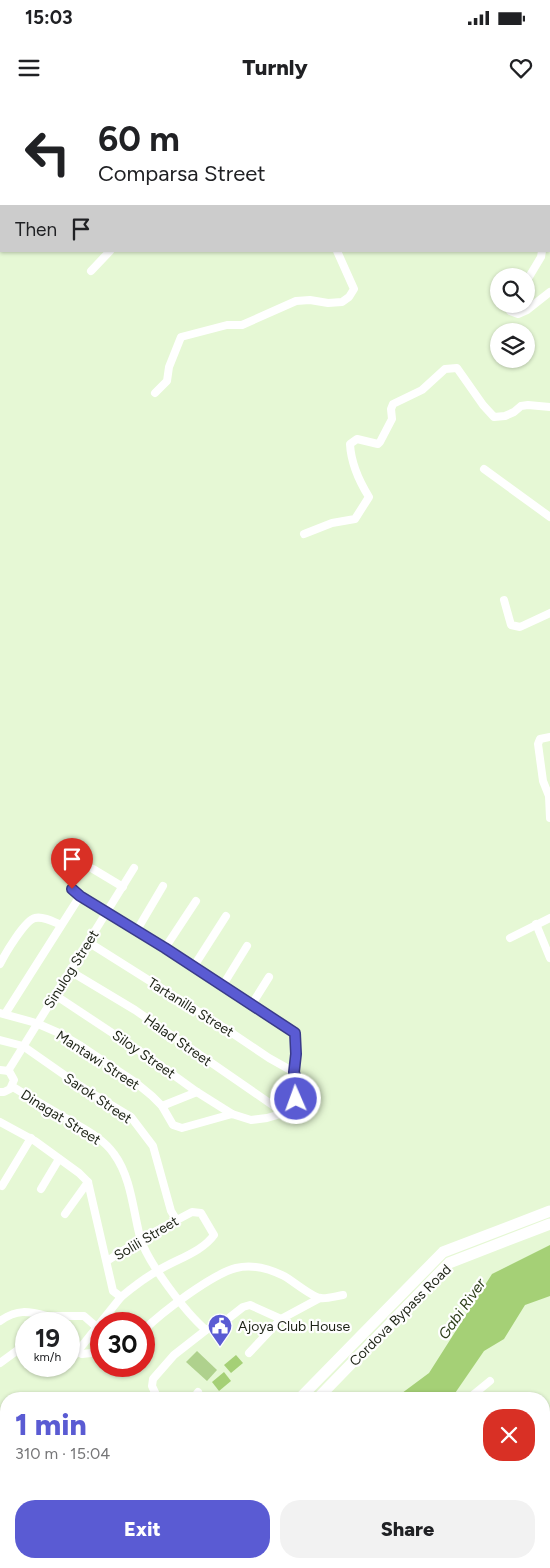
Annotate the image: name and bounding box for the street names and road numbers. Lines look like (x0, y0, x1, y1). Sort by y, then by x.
street label: Sinulog Street (40, 927, 102, 1012)
street label: Tartanilla Street (145, 974, 237, 1041)
street label: Halad Street (141, 1011, 215, 1070)
street label: Mantawi Street (53, 1027, 143, 1094)
street label: Siloy Street (109, 1027, 178, 1082)
street label: Sarok Street (61, 1070, 135, 1127)
street label: Dinagat Street (18, 1086, 104, 1149)
street label: Solili Street (111, 1213, 182, 1264)
street label: Cordova Bypass Road (346, 1261, 455, 1370)

